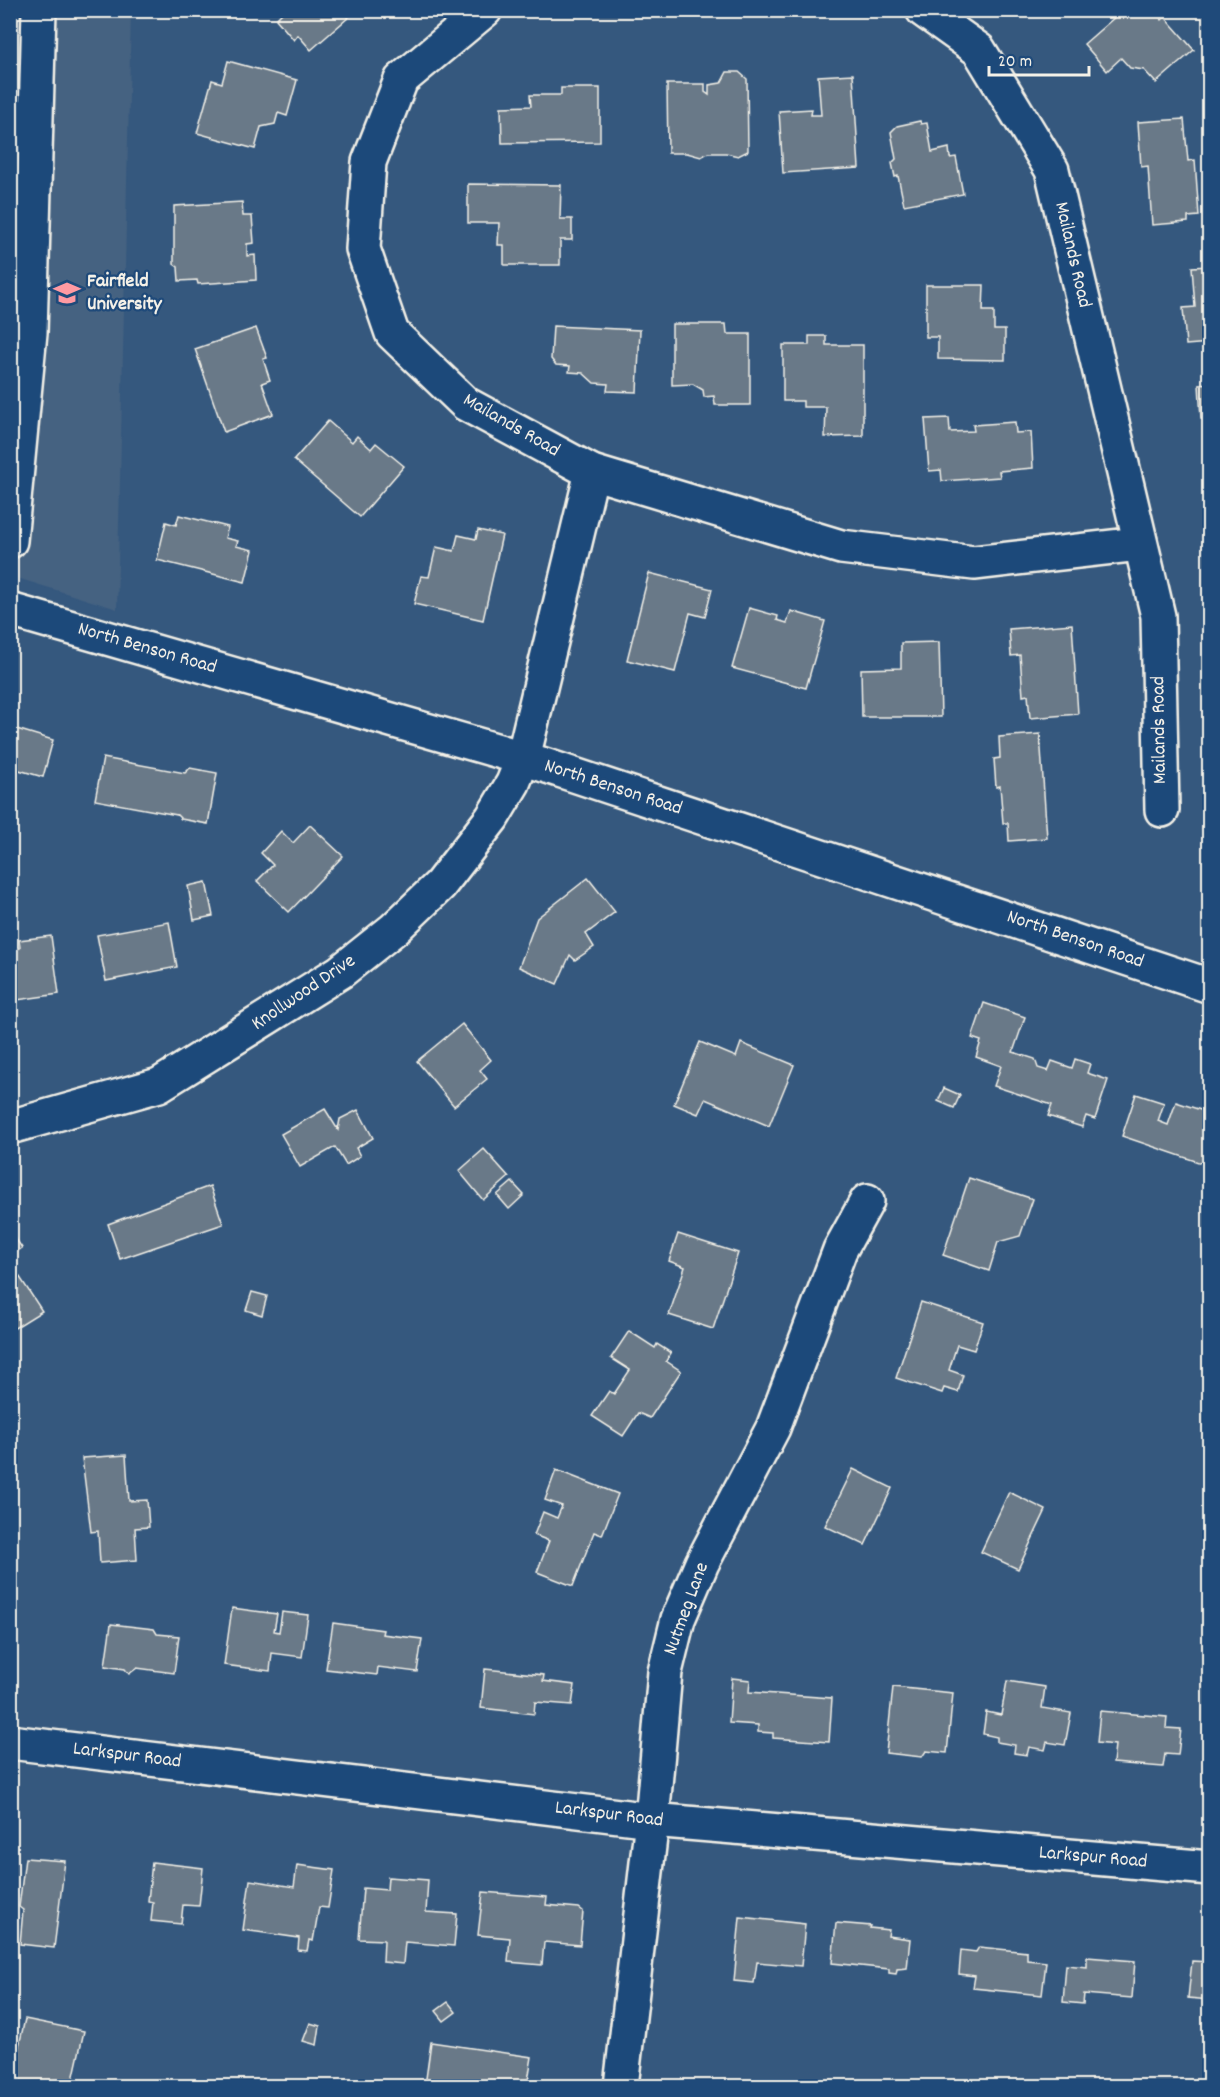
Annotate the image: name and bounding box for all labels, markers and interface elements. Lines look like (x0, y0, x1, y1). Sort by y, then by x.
scale bar (989, 39, 1090, 77)
text: 20 m (998, 50, 1032, 75)
street label: Mailands Road (1046, 199, 1098, 311)
place label: Fairfield University (87, 268, 163, 319)
school or university icon: Fairfield University (52, 278, 82, 308)
street label: Mailands Road (457, 387, 565, 465)
street label: North Benson Road (74, 616, 220, 682)
street label: Mailands Road (1145, 676, 1175, 784)
street label: North Benson Road (540, 753, 686, 823)
street label: North Benson Road (1003, 903, 1147, 977)
street label: Knollwood Drive (246, 948, 362, 1038)
street label: Nutmeg Lane (657, 1558, 717, 1660)
street label: Larkspur Road (71, 1735, 183, 1777)
street label: Larkspur Road (553, 1794, 665, 1836)
street label: Larkspur Road (1038, 1839, 1148, 1877)

